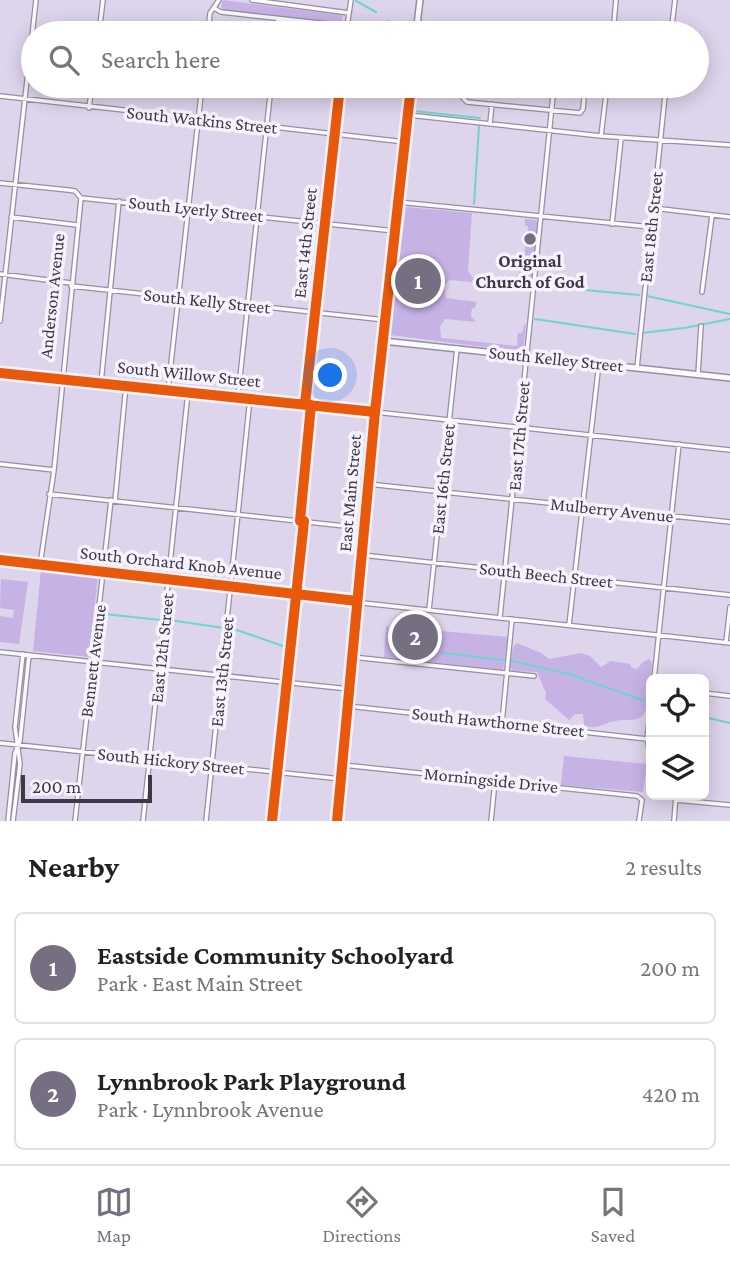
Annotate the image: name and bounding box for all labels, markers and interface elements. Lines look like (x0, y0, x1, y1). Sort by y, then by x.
search box (21, 21, 709, 98)
icon: search (45, 41, 83, 79)
text: Search here (101, 45, 220, 74)
street label: South Watkins Street (126, 102, 279, 138)
street label: East 18th Street (635, 170, 667, 283)
street label: East 14th Street (289, 186, 321, 299)
street label: South Lyerly Street (128, 192, 265, 226)
marker: Original Church of God (522, 231, 538, 247)
street label: Anderson Avenue (35, 232, 69, 360)
place label: Original Church of God (475, 251, 585, 292)
pin: 1 (395, 255, 441, 307)
street label: South Kelly Street (143, 284, 272, 318)
street label: South Kelley Street (488, 342, 625, 376)
street label: South Willow Street (116, 357, 263, 392)
your location (313, 358, 347, 392)
street label: East 17th Street (504, 379, 534, 492)
street label: East 16th Street (427, 422, 459, 535)
street label: East Main Street (335, 432, 365, 552)
street label: Mulberry Avenue (549, 494, 675, 526)
street label: South Orchard Knob Avenue (79, 542, 283, 584)
street label: South Beech Street (478, 558, 615, 592)
street label: East 12th Street (146, 591, 178, 704)
street label: Bennett Avenue (76, 603, 110, 718)
pin: 2 (392, 611, 438, 663)
street label: East 13th Street (206, 615, 238, 728)
map controls (646, 674, 709, 800)
button: locate (646, 674, 709, 737)
street label: South Hawthorne Street (411, 703, 586, 741)
button: layers (646, 737, 709, 800)
street label: South Hickory Street (97, 743, 246, 779)
street label: Morningside Drive (423, 763, 559, 797)
scale bar (21, 772, 152, 804)
text: 200 m (32, 776, 81, 797)
text: Nearby (28, 850, 119, 883)
text: 2 results (625, 854, 702, 880)
text: Eastside Community Schoolyard (97, 941, 454, 970)
text: 1 (49, 955, 57, 981)
text: 200 m (640, 955, 700, 981)
text: Park · East Main Street (97, 970, 302, 996)
text: Lynnbrook Park Playground (97, 1067, 406, 1096)
text: 2 (47, 1081, 59, 1107)
text: 420 m (642, 1081, 700, 1107)
text: Park · Lynnbrook Avenue (97, 1096, 324, 1122)
tab: Map (95, 1183, 133, 1246)
tab: Directions (322, 1183, 401, 1246)
tab: Saved (591, 1183, 635, 1246)

